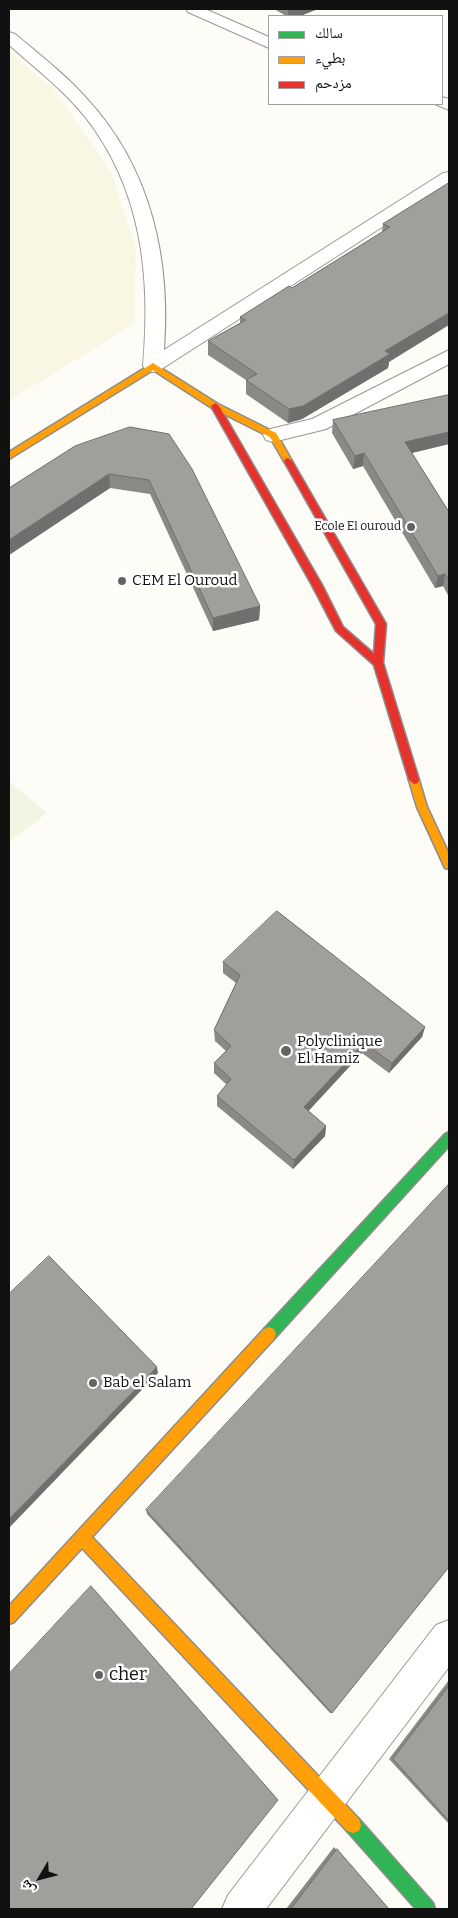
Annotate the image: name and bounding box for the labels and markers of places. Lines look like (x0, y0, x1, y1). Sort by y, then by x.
place label: Ecole El ouroud (314, 520, 401, 534)
marker: Ecole El ouroud (405, 521, 417, 533)
place label: CEM El Ouroud (132, 572, 237, 590)
marker: CEM El Ouroud (116, 575, 128, 587)
place label: Polyclinique El Hamiz (297, 1033, 382, 1068)
marker: Polyclinique El Hamiz (279, 1044, 293, 1058)
place label: Bab el Salam (103, 1374, 191, 1392)
marker: Bab el Salam (87, 1377, 99, 1389)
place label: cher (109, 1664, 147, 1686)
marker: cher (93, 1669, 105, 1681)

